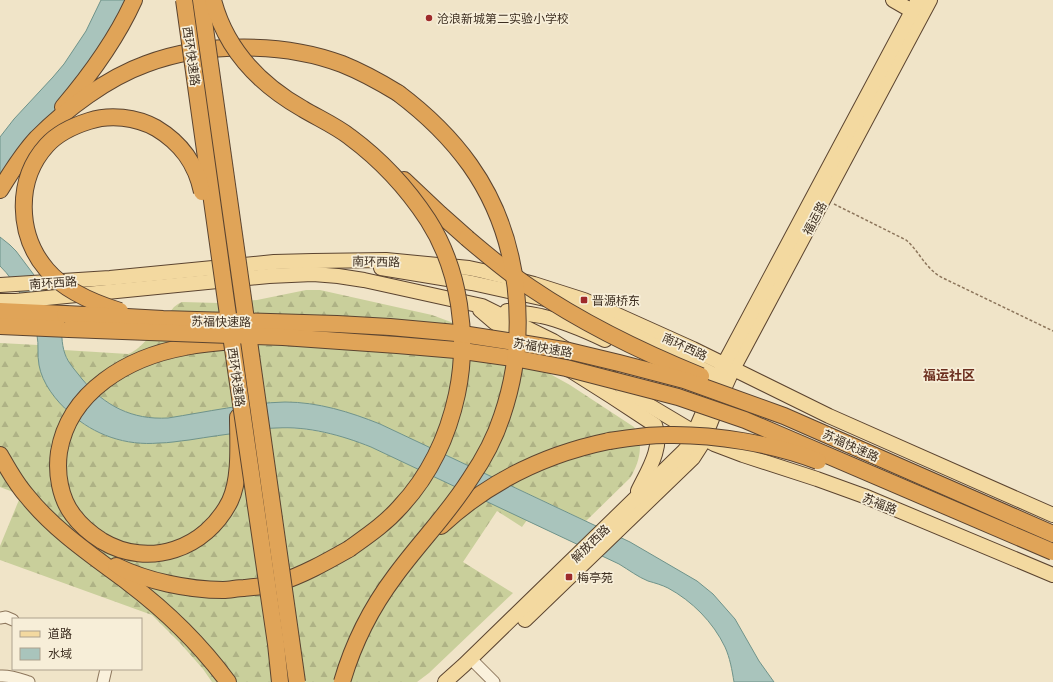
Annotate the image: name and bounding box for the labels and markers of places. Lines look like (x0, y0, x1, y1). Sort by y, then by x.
place label: 沧浪新城第二实验小学校 (437, 9, 569, 27)
marker: 沧浪新城第二实验小学校 (424, 13, 434, 23)
place label: 晋源桥东 (592, 291, 640, 309)
marker: 晋源桥东 (579, 295, 589, 305)
place label: 梅亭苑 (577, 568, 613, 586)
marker: 梅亭苑 (564, 572, 574, 582)

